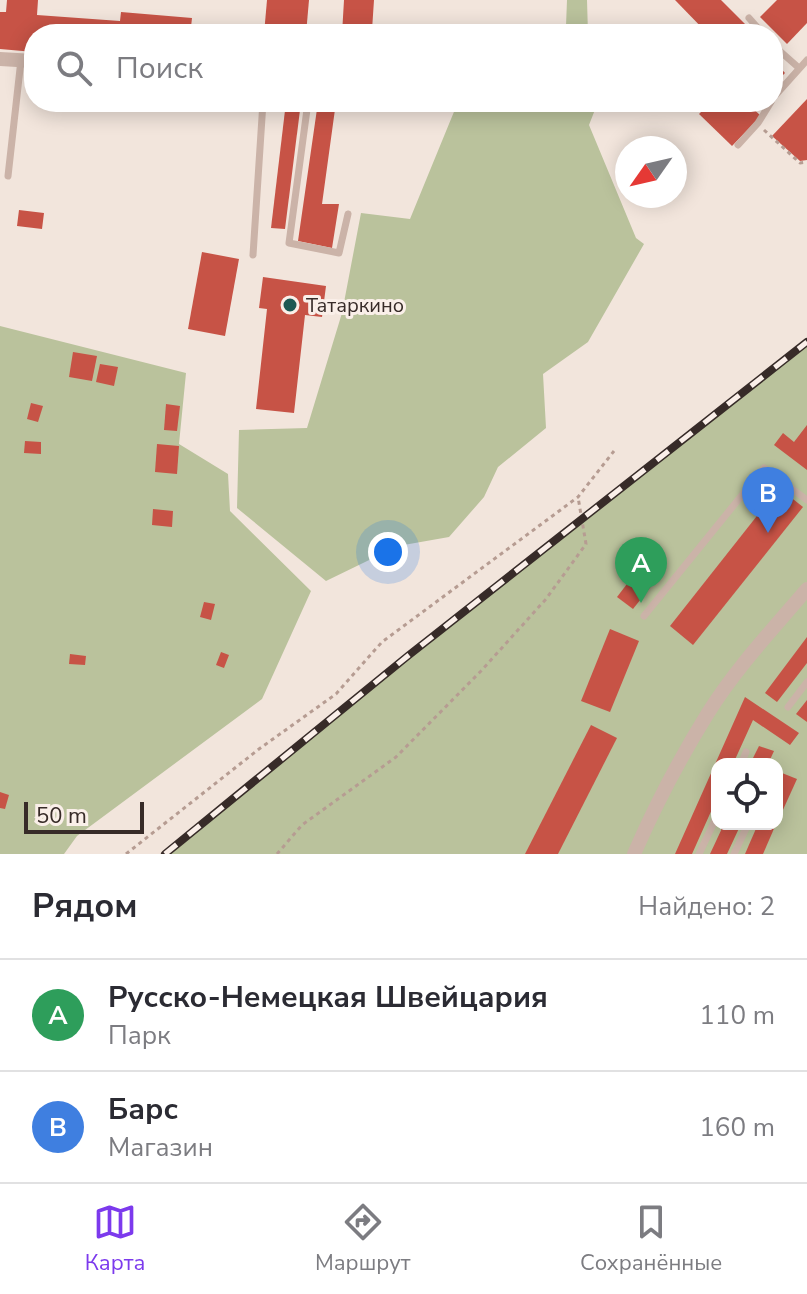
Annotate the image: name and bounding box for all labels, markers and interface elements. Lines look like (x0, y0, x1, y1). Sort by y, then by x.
search box (24, 24, 783, 112)
icon: search (52, 46, 96, 90)
text: Поиск (116, 48, 203, 89)
north arrow (615, 136, 687, 208)
place label: Татаркино (306, 292, 404, 319)
marker: Татаркино (281, 296, 299, 314)
pin: B (742, 467, 794, 533)
your location (368, 532, 408, 572)
pin: A (615, 537, 667, 603)
map controls (711, 758, 783, 830)
button: locate (711, 758, 783, 830)
scale bar (24, 798, 144, 834)
text: 50 m (36, 801, 87, 831)
text: Рядом (32, 883, 138, 929)
text: Найдено: 2 (638, 889, 775, 924)
text: Русско-Немецкая Швейцария (108, 977, 548, 1018)
text: A (48, 998, 68, 1033)
text: 110 m (699, 998, 775, 1033)
text: Парк (108, 1018, 171, 1053)
text: Барс (108, 1089, 178, 1130)
text: B (49, 1110, 67, 1145)
text: 160 m (699, 1110, 775, 1145)
text: Магазин (108, 1130, 213, 1165)
tab: Карта (85, 1200, 145, 1278)
tab: Маршрут (315, 1200, 411, 1278)
tab: Сохранённые (580, 1200, 722, 1278)

